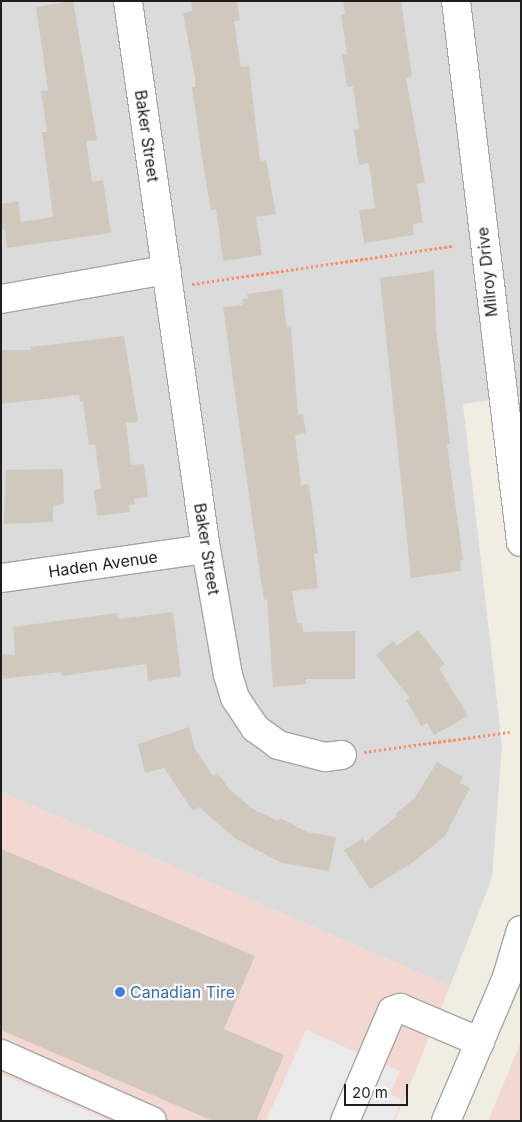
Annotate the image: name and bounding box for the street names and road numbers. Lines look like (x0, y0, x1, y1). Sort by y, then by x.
street label: Baker Street (131, 89, 163, 183)
street label: Milroy Drive (473, 226, 501, 318)
street label: Baker Street (190, 502, 224, 596)
street label: Haden Avenue (47, 547, 159, 581)

